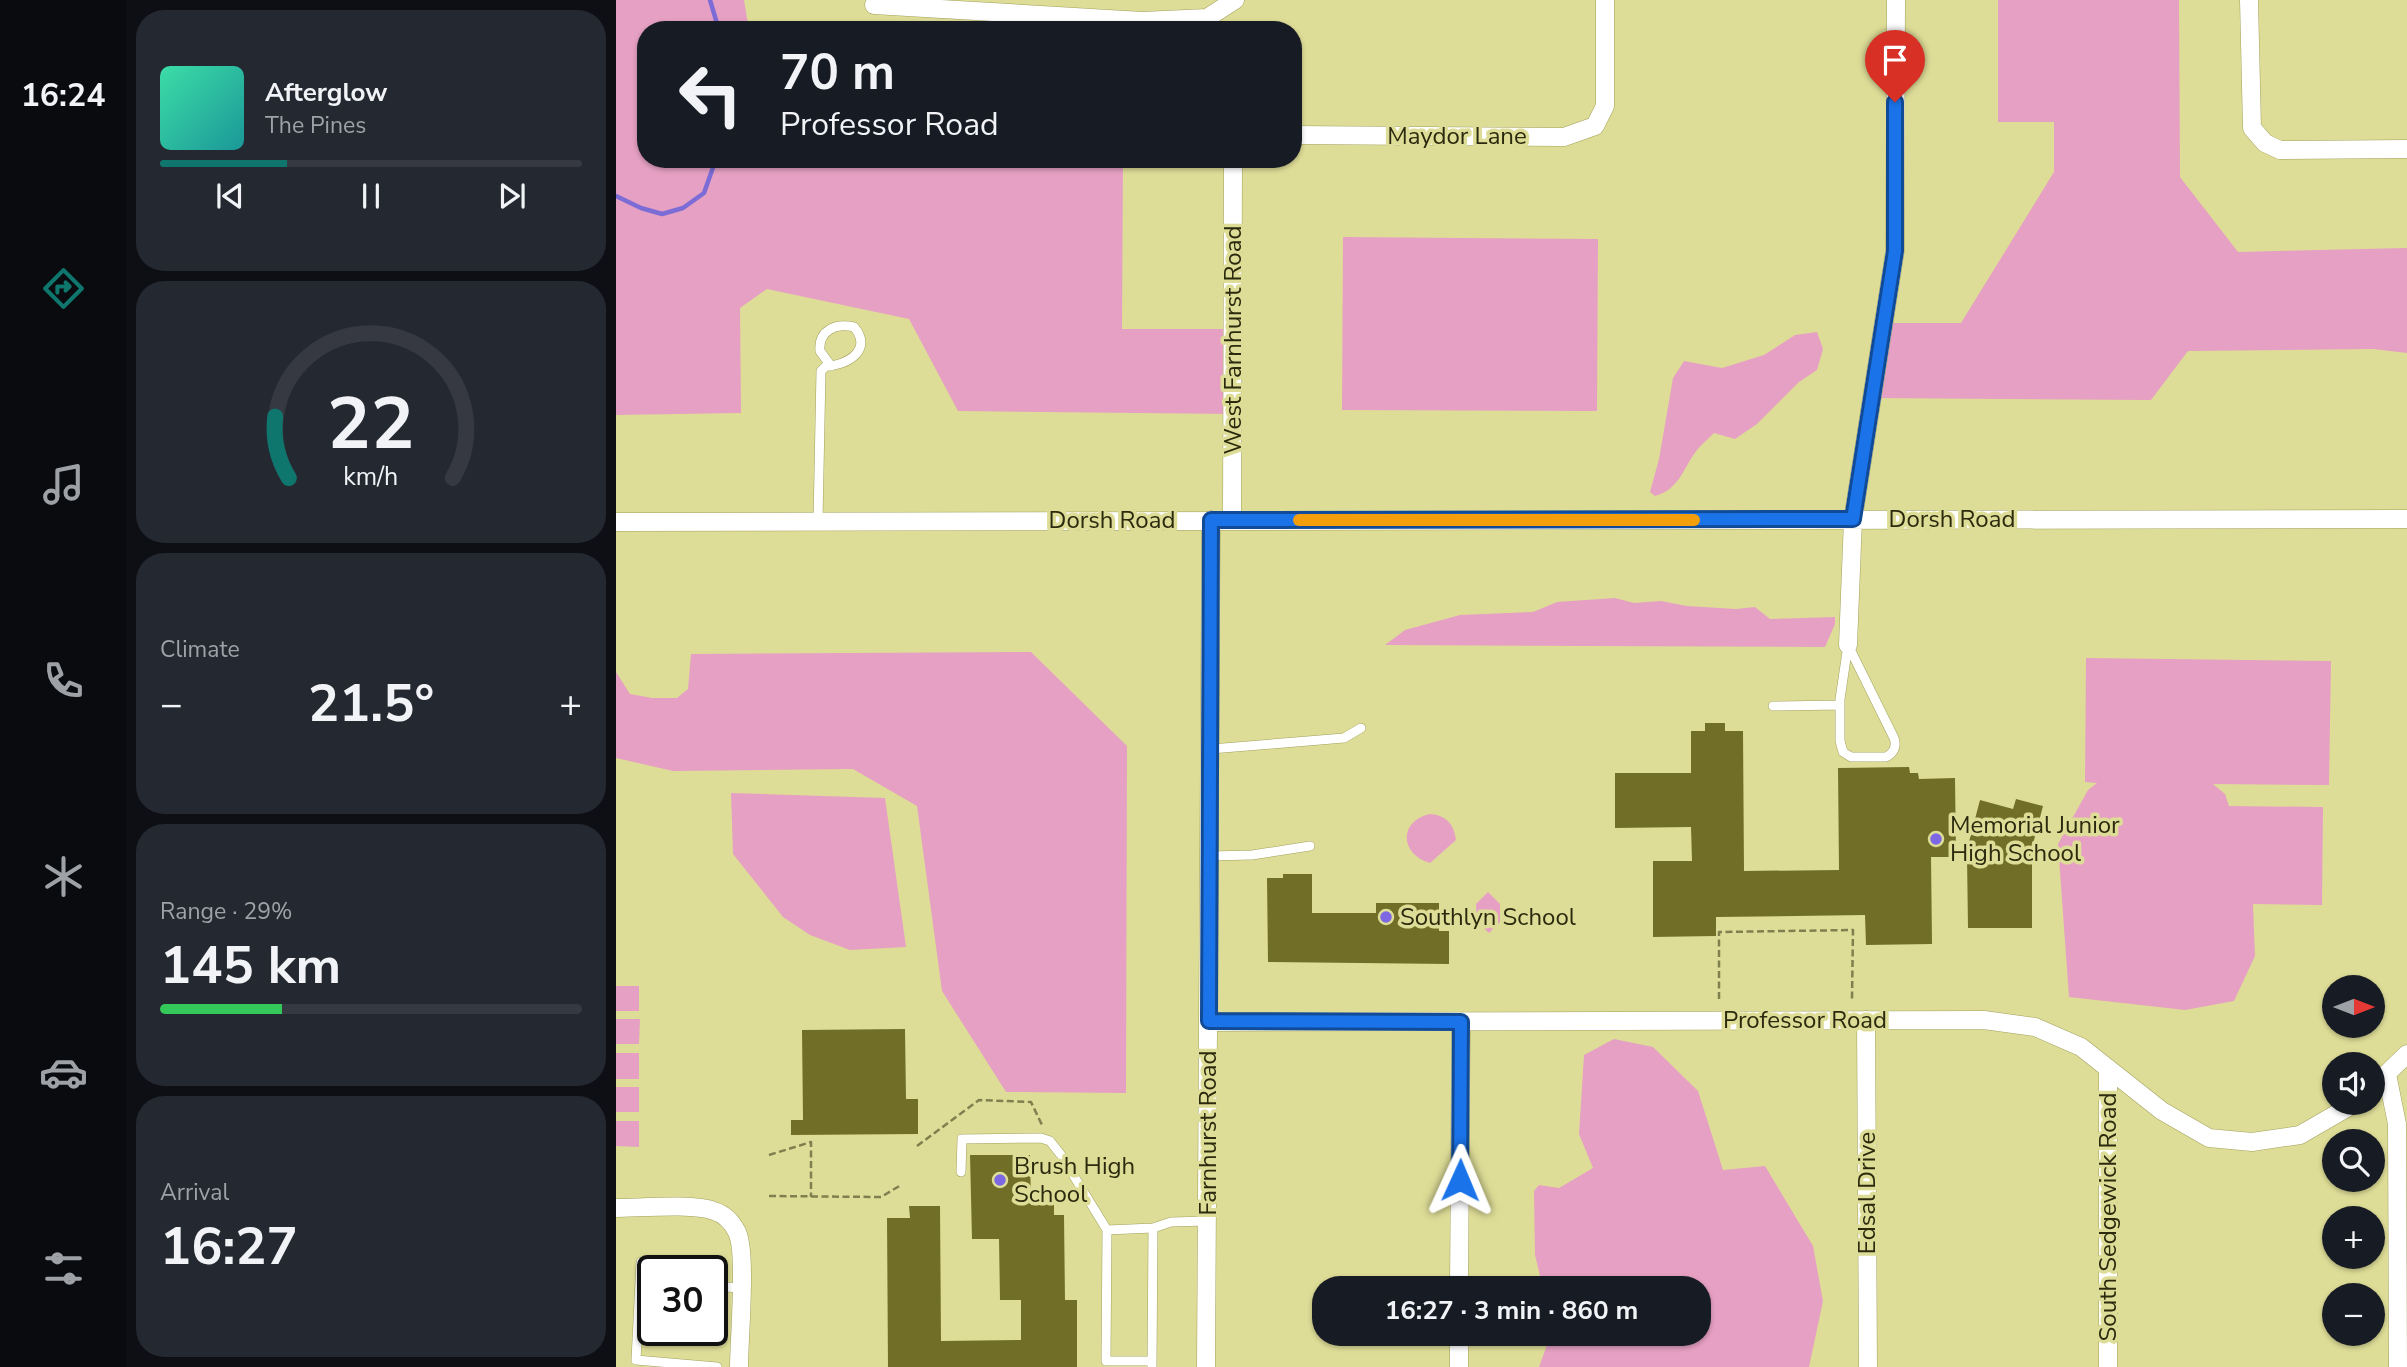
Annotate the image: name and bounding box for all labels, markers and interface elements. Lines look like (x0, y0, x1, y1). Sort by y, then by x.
pin (1865, 30, 1925, 102)
text: 70 m (780, 39, 895, 106)
icon: arrive (1876, 41, 1914, 79)
icon: left (665, 49, 756, 140)
text: 16:24 (21, 74, 105, 117)
text: Afterglow (265, 75, 388, 110)
text: Professor Road (780, 103, 999, 146)
text: The Pines (265, 110, 366, 141)
street label: Maydor Lane (1387, 120, 1527, 152)
icon: previous (211, 177, 249, 215)
icon: pause (352, 177, 390, 215)
icon: next (493, 177, 531, 215)
street label: West Farnhurst Road (1217, 226, 1249, 454)
icon: directions (39, 264, 88, 313)
text: 22 (327, 375, 415, 475)
icon: music (39, 460, 88, 509)
text: km/h (343, 460, 399, 494)
street label: Dorsh Road (1889, 503, 2015, 535)
street label: Dorsh Road (1049, 504, 1175, 536)
text: Climate (160, 634, 240, 665)
icon: phone (39, 656, 88, 705)
text: 21.5° (308, 668, 434, 739)
text: − (160, 679, 183, 730)
text: + (559, 679, 582, 730)
place label: Memorial Junior High School (1950, 809, 2120, 869)
marker: Memorial Junior High School (1928, 831, 1944, 847)
icon: climate (39, 852, 88, 901)
text: Range · 29% (160, 896, 292, 927)
place label: Southlyn School (1400, 901, 1576, 933)
marker: Southlyn School (1378, 909, 1394, 925)
text: 145 km (160, 930, 341, 1001)
north arrow (2322, 975, 2385, 1038)
map controls (2322, 975, 2385, 1346)
street label: Professor Road (1723, 1004, 1887, 1036)
icon: car (39, 1048, 88, 1097)
street label: Farnhurst Road (1192, 1050, 1224, 1216)
button: sound (2322, 1052, 2385, 1115)
street label: South Sedgewick Road (2092, 1093, 2124, 1341)
button: search (2322, 1129, 2385, 1192)
street label: Edsal Drive (1851, 1132, 1883, 1254)
position arrow (1423, 1143, 1497, 1217)
place label: Brush High School (1014, 1150, 1135, 1210)
marker: Brush High School (992, 1172, 1008, 1188)
text: Arrival (160, 1177, 229, 1208)
button: + (2322, 1206, 2385, 1269)
text: 16:27 (160, 1211, 298, 1282)
icon: filters (39, 1244, 88, 1293)
speed limit sign: 30 (637, 1255, 728, 1346)
button: − (2322, 1283, 2385, 1346)
text: 16:27 · 3 min · 860 m (1385, 1293, 1638, 1328)

